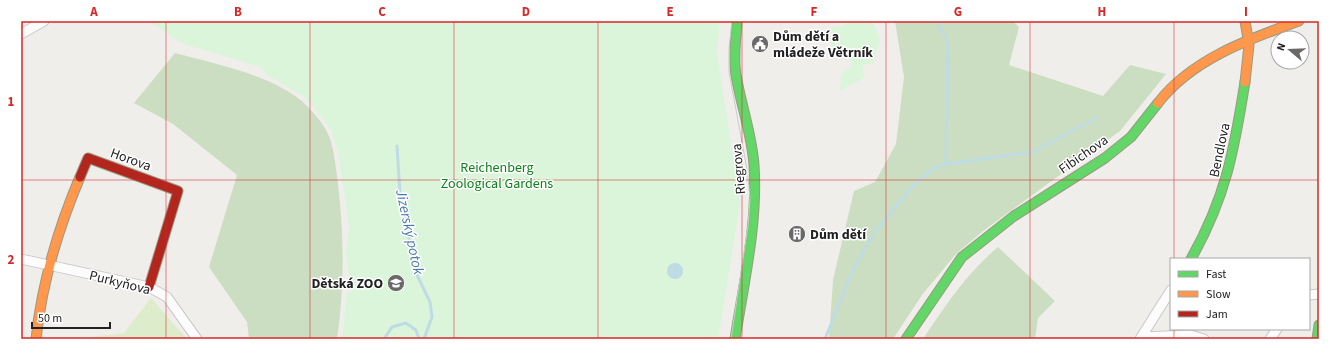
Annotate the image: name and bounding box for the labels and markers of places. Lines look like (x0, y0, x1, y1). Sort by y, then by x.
place label: Dům dětí a mládeže Větrník (773, 27, 873, 63)
public building icon: Dům dětí a mládeže Větrník (750, 34, 770, 54)
building icon: Dům dětí (787, 224, 807, 244)
place label: Dům dětí (810, 225, 867, 245)
school or university icon: Dětská ZOO (386, 273, 406, 293)
place label: Dětská ZOO (311, 274, 383, 294)

